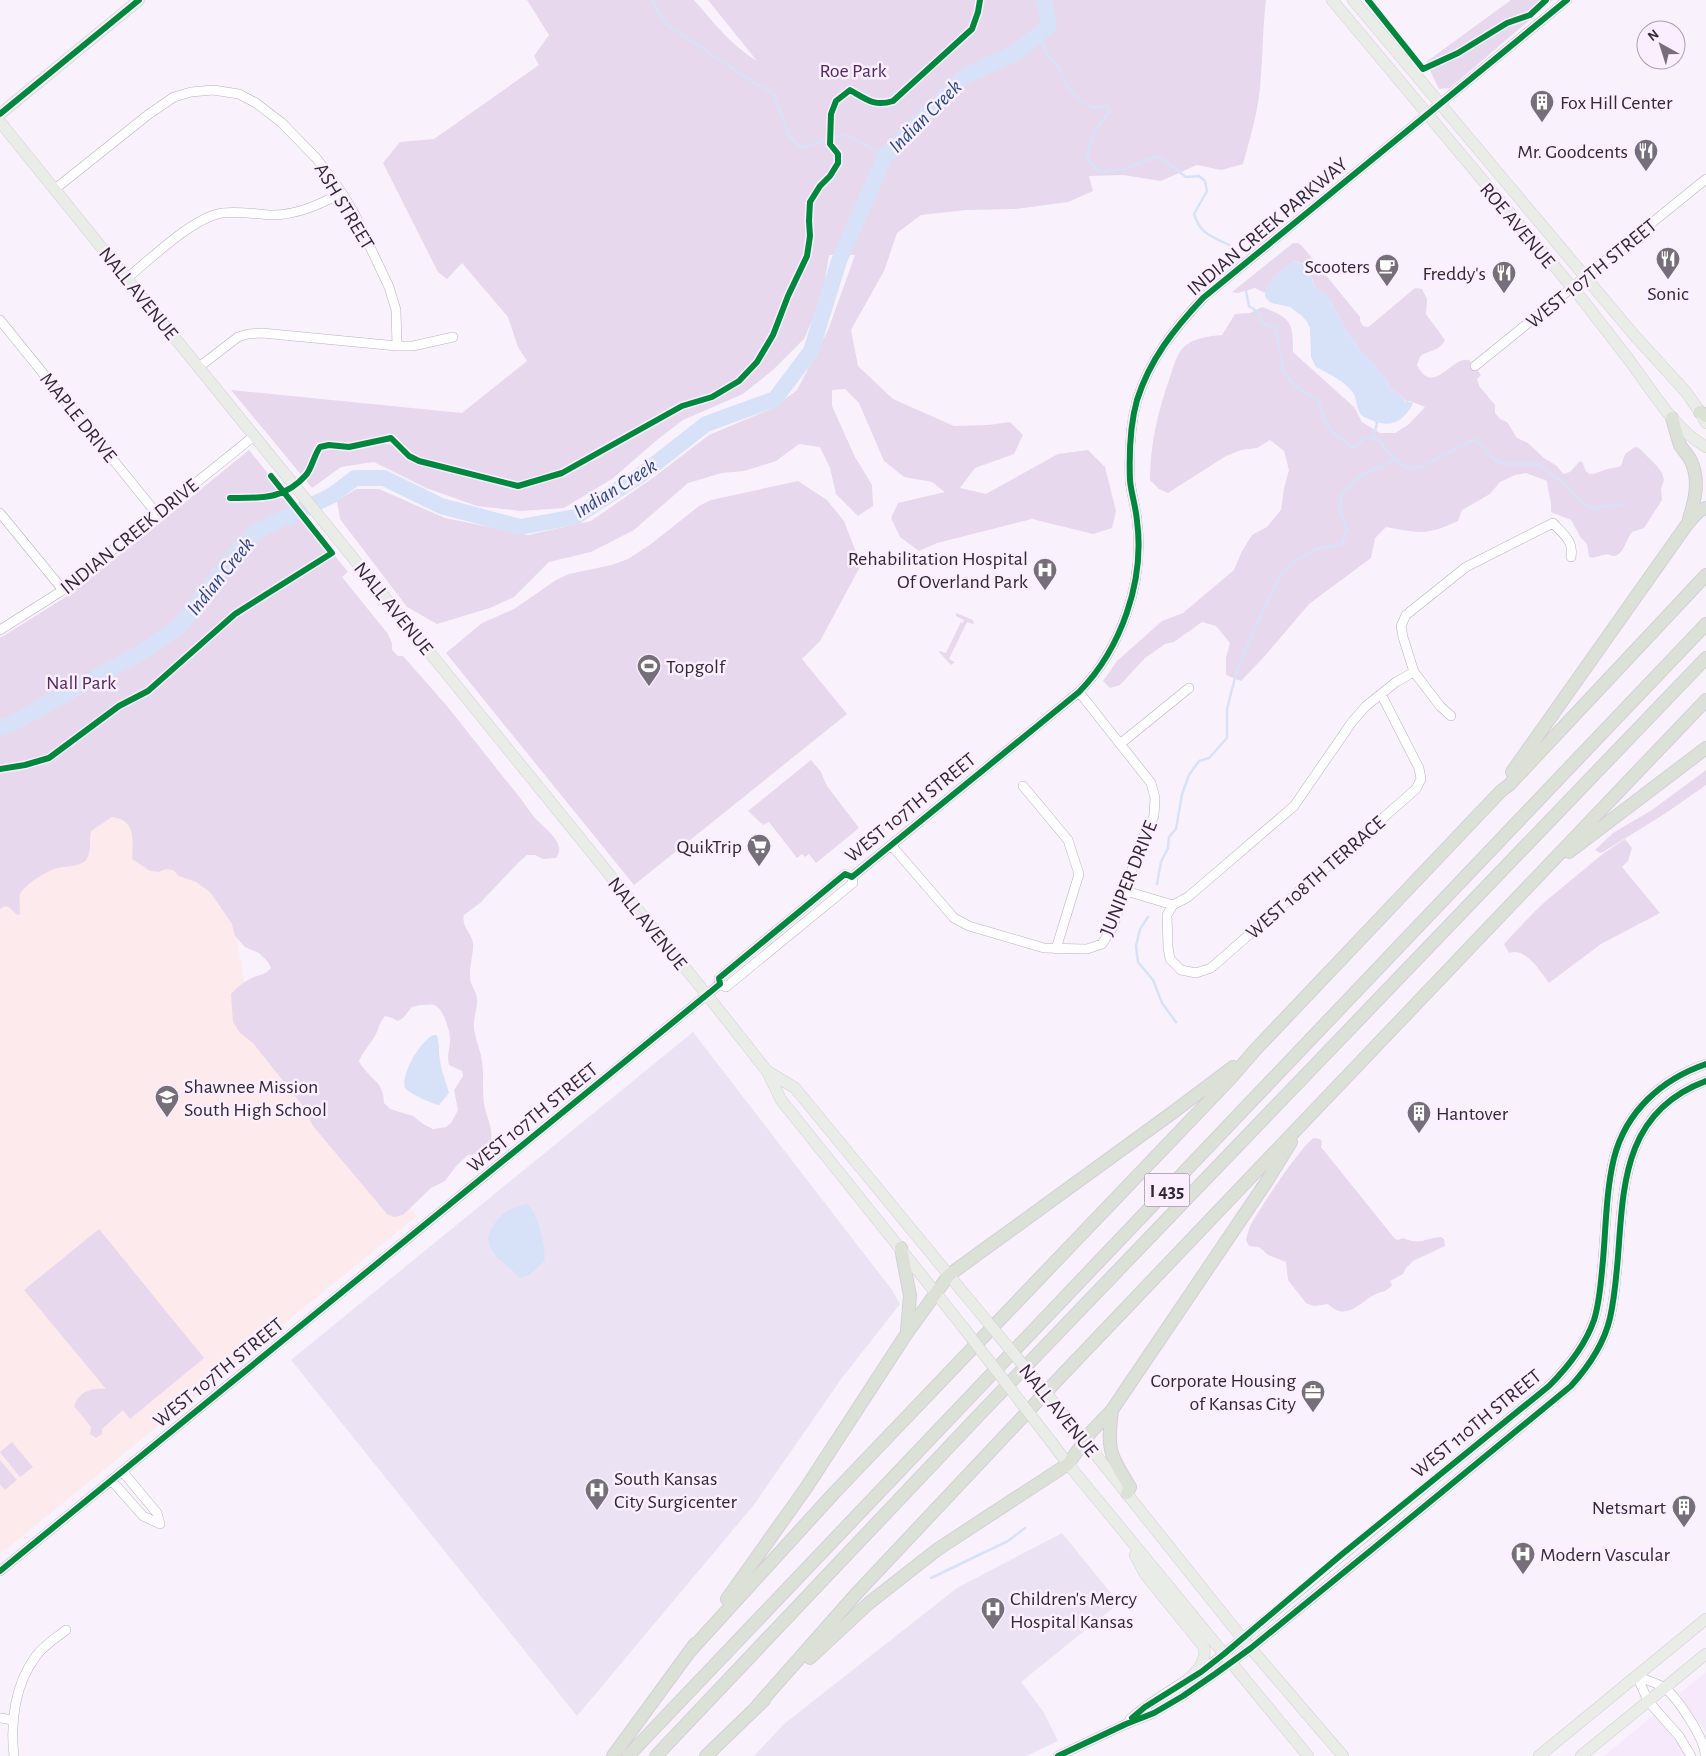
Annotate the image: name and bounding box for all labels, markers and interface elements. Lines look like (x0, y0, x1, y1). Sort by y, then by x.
north arrow (1636, 20, 1686, 70)
text: N (1645, 27, 1662, 44)
park label: Roe Park (819, 61, 887, 81)
water label: Indian Creek (885, 76, 966, 157)
building icon: Fox Hill Center (1529, 89, 1555, 123)
place label: Fox Hill Center (1560, 93, 1673, 113)
restaurant icon: Mr. Goodcents (1633, 138, 1659, 172)
place label: Mr. Goodcents (1517, 142, 1628, 162)
street label: INDIAN CREEK PARKWAY (1184, 154, 1352, 299)
street label: ASH STREET (311, 160, 378, 253)
street label: ROE AVENUE (1476, 179, 1559, 272)
street label: WEST 107TH STREET (1523, 215, 1661, 332)
street label: NALL AVENUE (95, 243, 182, 344)
restaurant icon: Sonic (1655, 246, 1681, 280)
cafe icon: Scooters (1374, 253, 1400, 287)
place label: Scooters (1304, 257, 1370, 277)
restaurant icon: Freddy's (1491, 260, 1517, 294)
place label: Freddy's (1422, 264, 1486, 284)
place label: Sonic (1647, 284, 1689, 304)
street label: MAPLE DRIVE (36, 369, 121, 467)
water label: Indian Creek (570, 455, 661, 522)
street label: INDIAN CREEK DRIVE (57, 475, 203, 598)
water label: Indian Creek (183, 533, 258, 619)
place label: Rehabilitation Hospital Of Overland Park (848, 549, 1028, 592)
hospital icon: Rehabilitation Hospital Of Overland Park (1032, 557, 1058, 591)
street label: NALL AVENUE (350, 558, 437, 659)
sports icon: Topgolf (636, 653, 662, 687)
place label: Topgolf (666, 657, 726, 677)
park label: Nall Park (46, 673, 116, 693)
street label: WEST 107TH STREET (842, 749, 980, 866)
street label: WEST 108TH TERRACE (1243, 812, 1389, 943)
street label: JUNIPER DRIVE (1097, 818, 1161, 939)
supermarket icon: QuikTrip (746, 833, 772, 867)
place label: QuikTrip (676, 837, 742, 857)
street label: NALL AVENUE (604, 873, 691, 974)
street label: WEST 107TH STREET (464, 1059, 602, 1176)
place label: Shawnee Mission South High School (184, 1077, 327, 1120)
school or university icon: Shawnee Mission South High School (154, 1084, 180, 1118)
building icon: Hantover (1406, 1100, 1432, 1134)
place label: Hantover (1436, 1104, 1509, 1124)
road number: I 435 (1144, 1174, 1190, 1206)
street label: WEST 107TH STREET (150, 1314, 288, 1431)
street label: NALL AVENUE (1015, 1360, 1102, 1461)
street label: WEST 110TH STREET (1408, 1366, 1545, 1482)
place label: Corporate Housing of Kansas City (1150, 1371, 1296, 1414)
office icon: Corporate Housing of Kansas City (1300, 1379, 1326, 1413)
place label: South Kansas City Surgicenter (614, 1469, 737, 1512)
hospital icon: South Kansas City Surgicenter (584, 1477, 610, 1511)
building icon: Netsmart (1671, 1494, 1697, 1528)
place label: Netsmart (1592, 1498, 1667, 1518)
hospital icon: Modern Vascular (1510, 1541, 1536, 1575)
place label: Modern Vascular (1540, 1545, 1671, 1565)
place label: Children's Mercy Hospital Kansas (1010, 1589, 1137, 1632)
hospital icon: Children's Mercy Hospital Kansas (980, 1596, 1006, 1630)

